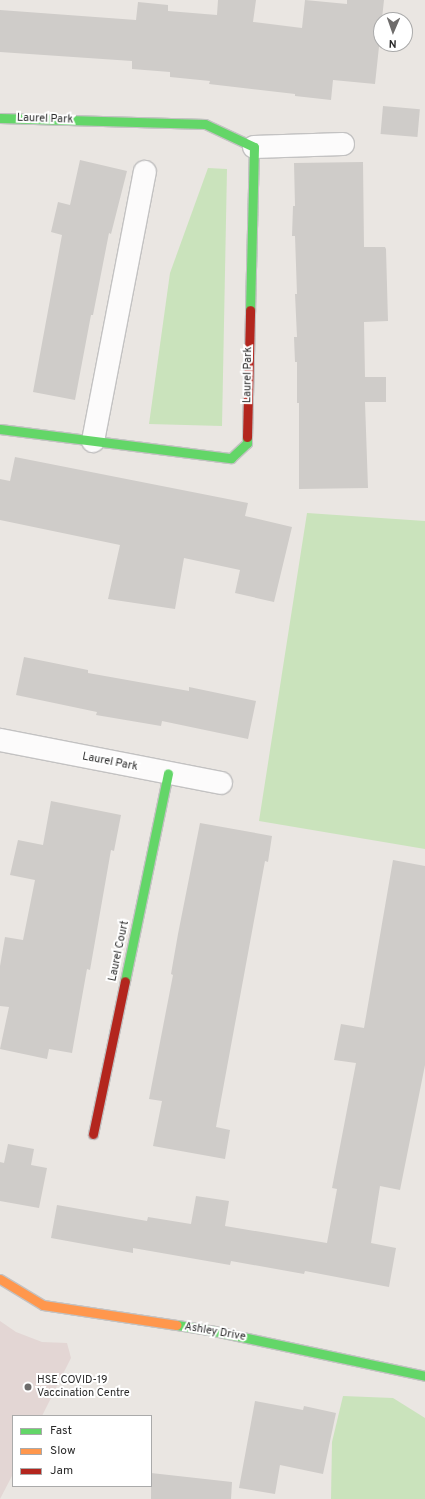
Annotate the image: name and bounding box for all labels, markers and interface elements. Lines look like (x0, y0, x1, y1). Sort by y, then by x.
north arrow (373, 12, 413, 52)
text: N (388, 36, 397, 50)
street label: Laurel Park (17, 111, 73, 127)
street label: Laurel Park (241, 347, 255, 403)
street label: Laurel Park (81, 750, 139, 774)
street label: Laurel Court (106, 919, 132, 983)
street label: Ashley Drive (183, 1320, 247, 1344)
place label: HSE COVID-19 Vaccination Centre (37, 1374, 130, 1400)
marker: HSE COVID-19 Vaccination Centre (22, 1381, 34, 1393)
legend (12, 1415, 152, 1487)
text: Fast (50, 1423, 72, 1439)
text: Slow (50, 1443, 76, 1459)
text: Jam (50, 1463, 73, 1479)

